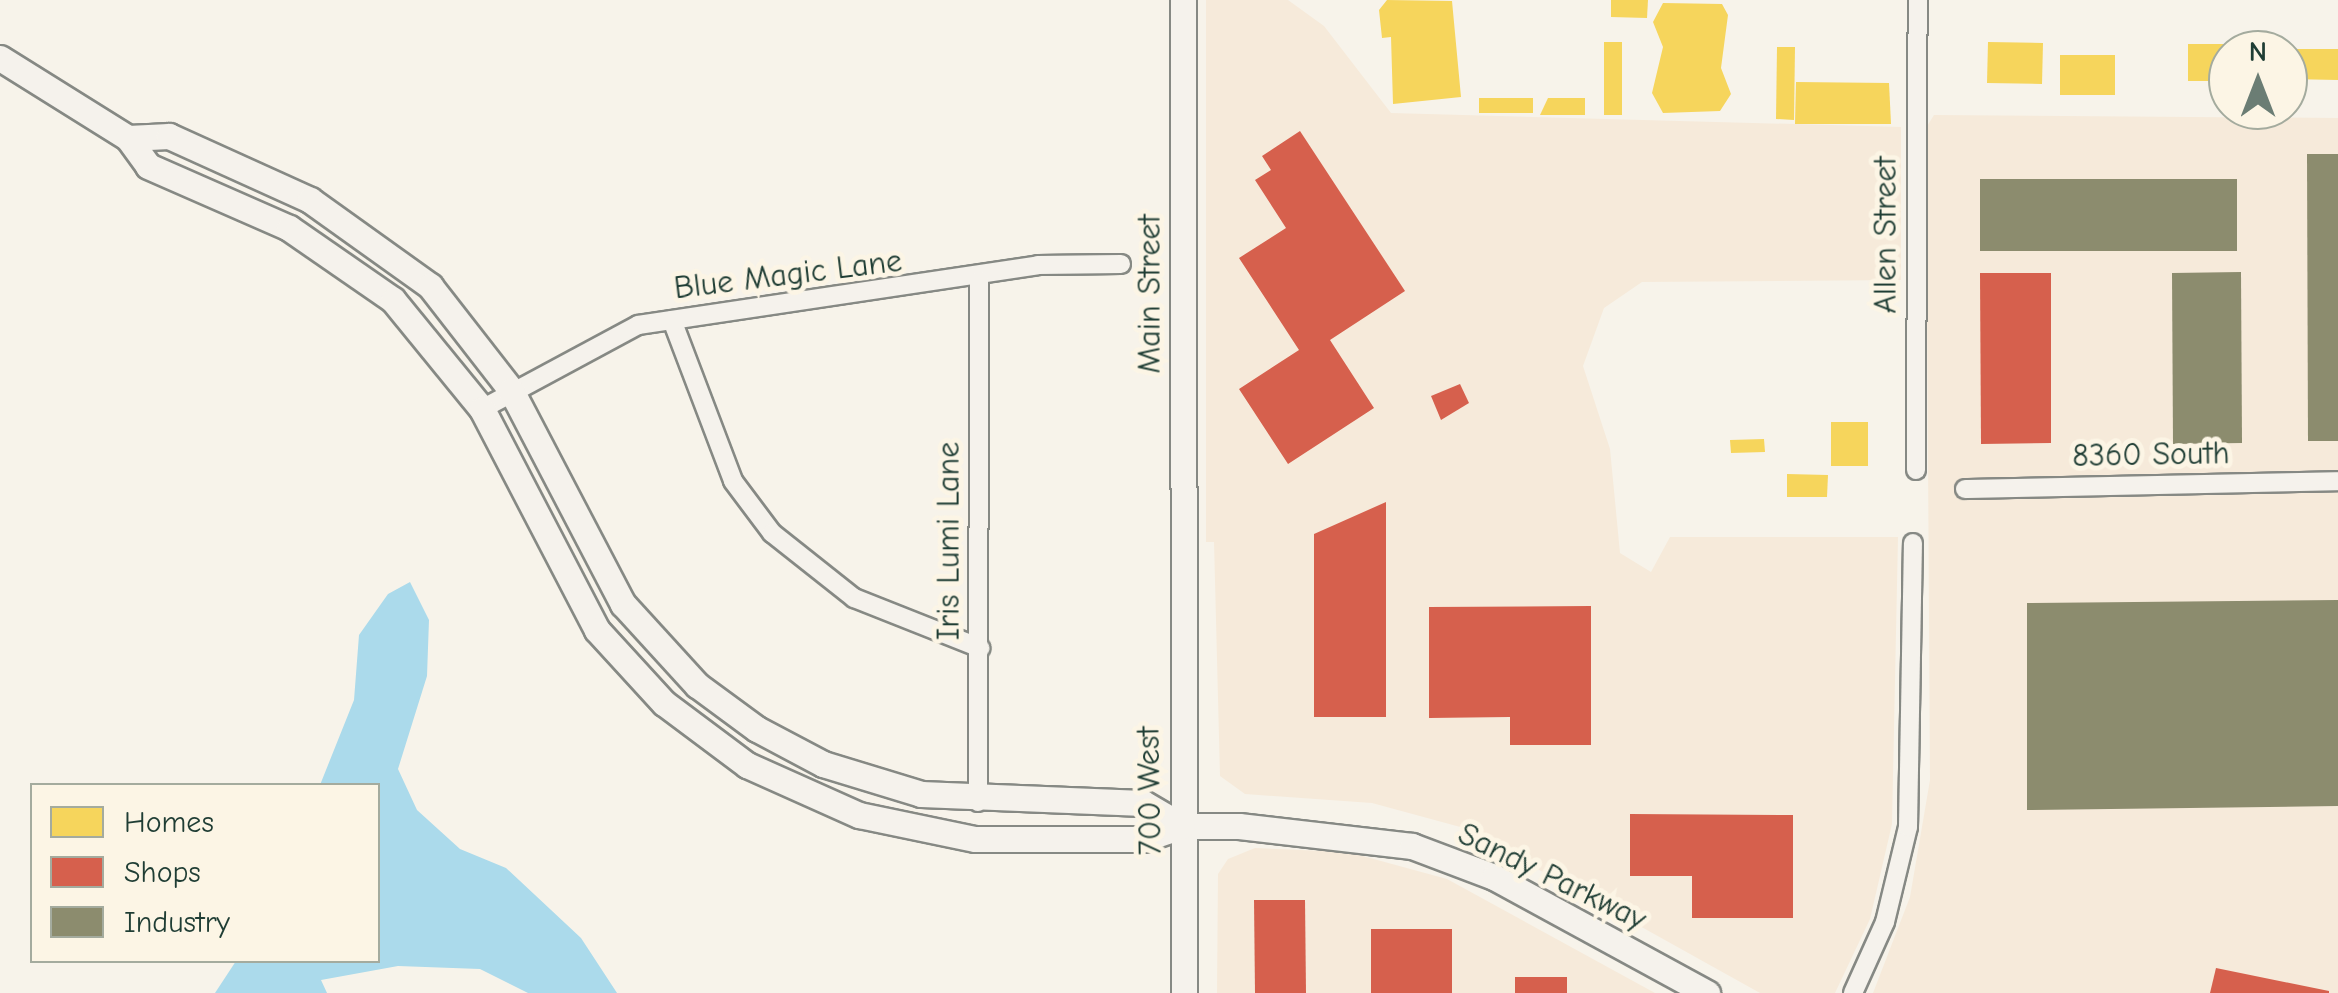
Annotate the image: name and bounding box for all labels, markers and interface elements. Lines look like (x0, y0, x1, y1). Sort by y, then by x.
north arrow (2208, 30, 2308, 130)
text: N (2249, 36, 2267, 68)
street label: Allen Street (1867, 156, 1905, 314)
street label: Main Street (1131, 214, 1169, 374)
street label: Blue Magic Lane (672, 242, 904, 308)
street label: 8360 South (2072, 434, 2230, 476)
street label: Iris Lumi Lane (930, 442, 968, 640)
street label: 700 West (1130, 726, 1170, 856)
legend (30, 783, 380, 963)
text: Homes (124, 805, 214, 840)
street label: Sandy Parkway (1452, 815, 1652, 939)
text: Shops (124, 855, 201, 890)
text: Industry (124, 905, 230, 940)

